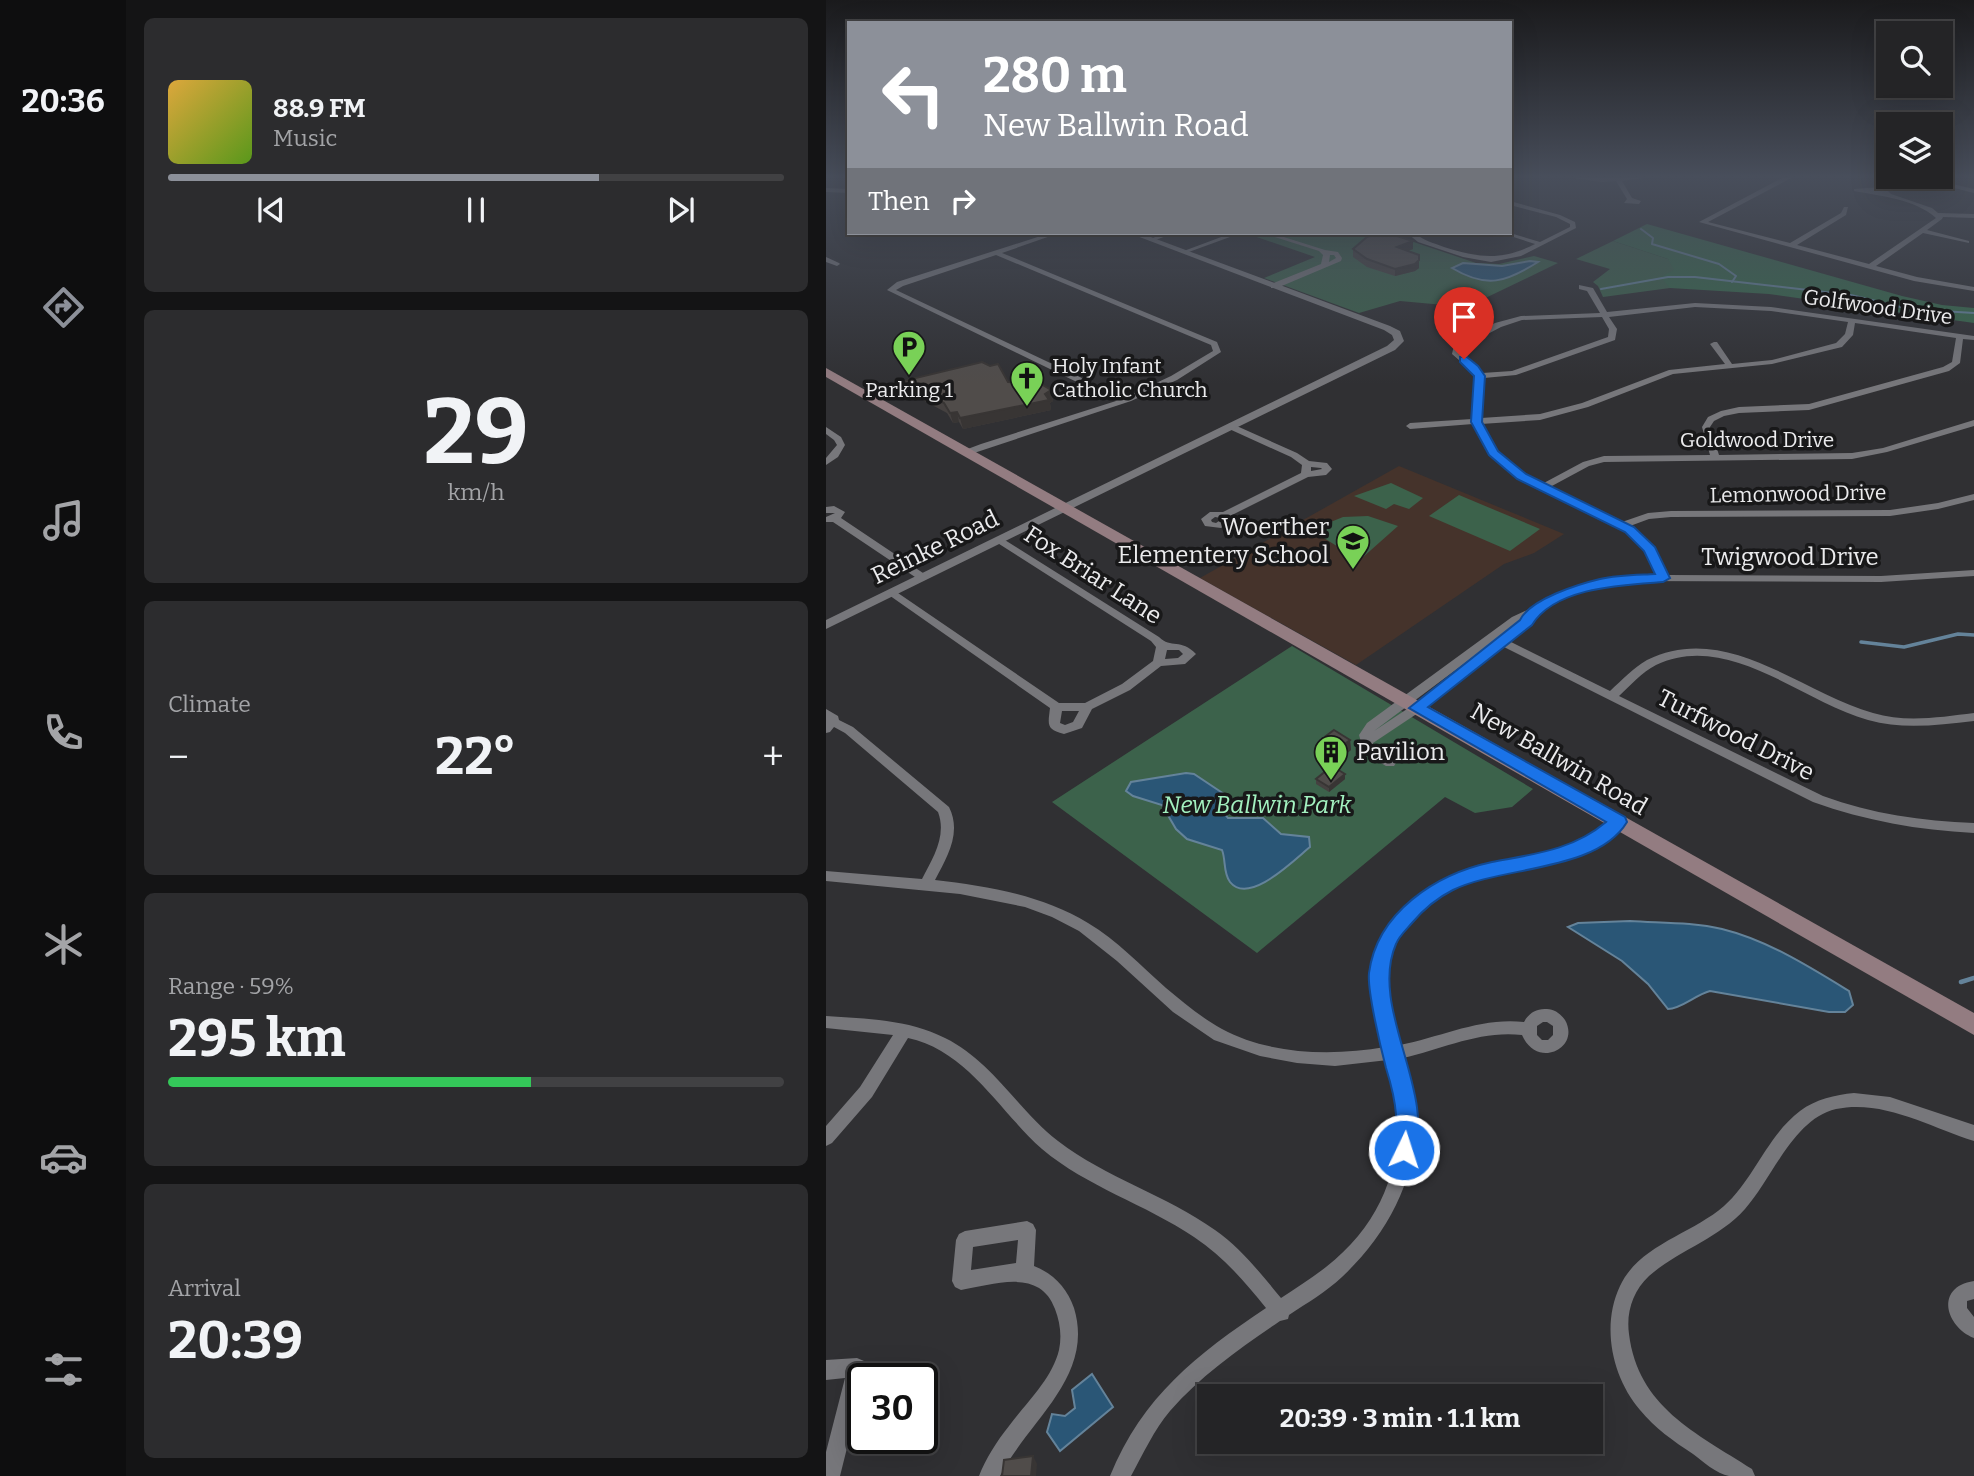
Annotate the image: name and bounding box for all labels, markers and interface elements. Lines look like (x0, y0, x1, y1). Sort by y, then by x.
map controls (1876, 21, 1953, 189)
button: search (1876, 21, 1953, 98)
text: 280 m (983, 46, 1127, 105)
icon: left (868, 49, 959, 140)
text: 20:36 (21, 82, 105, 120)
text: 88.9 FM (273, 93, 366, 124)
text: New Ballwin Road (983, 106, 1249, 144)
button: layers (1876, 112, 1953, 189)
text: Music (273, 124, 337, 152)
icon: right (944, 182, 982, 220)
text: Then (868, 186, 930, 217)
icon: previous (252, 191, 290, 229)
icon: pause (457, 191, 495, 229)
icon: next (662, 191, 700, 229)
icon: directions (39, 283, 88, 332)
street label: Golfwood Drive (1802, 284, 1954, 330)
pin (1434, 287, 1494, 359)
icon: arrive (1445, 298, 1483, 336)
parking icon: Parking 1 (890, 328, 928, 377)
place label: Holy Infant Catholic Church (1052, 353, 1208, 403)
church icon: Holy Infant Catholic Church (1008, 359, 1046, 408)
place label: Parking 1 (865, 377, 953, 403)
text: 29 (423, 378, 529, 487)
street label: Goldwood Drive (1680, 427, 1834, 453)
text: km/h (448, 478, 504, 506)
street label: Lemonwood Drive (1709, 479, 1887, 509)
icon: music (39, 496, 88, 545)
street label: Reinke Road (867, 504, 1003, 590)
place label: Woerther Elementery School (1118, 513, 1329, 569)
street label: Fox Briar Lane (1019, 520, 1167, 630)
school or university icon: Woerther Elementery School (1334, 522, 1372, 571)
street label: Twigwood Drive (1701, 543, 1879, 571)
street label: Turfwood Drive (1653, 684, 1819, 786)
text: Climate (168, 690, 251, 718)
street label: New Ballwin Road (1466, 697, 1652, 821)
icon: phone (39, 708, 88, 757)
text: 22° (435, 725, 516, 788)
building icon: Pavilion (1312, 733, 1350, 782)
text: − (168, 734, 189, 780)
text: + (762, 734, 784, 780)
place label: Pavilion (1356, 738, 1445, 766)
park label: New Ballwin Park (1162, 791, 1353, 819)
icon: climate (39, 920, 88, 969)
text: Range · 59% (168, 972, 294, 1000)
text: 295 km (168, 1007, 346, 1070)
position arrow (1367, 1113, 1441, 1187)
icon: car (39, 1133, 88, 1182)
text: Arrival (168, 1274, 241, 1302)
text: 20:39 (168, 1309, 303, 1372)
icon: filters (39, 1345, 88, 1394)
speed limit sign: 30 (847, 1363, 938, 1454)
text: 20:39 · 3 min · 1.1 km (1280, 1403, 1520, 1434)

